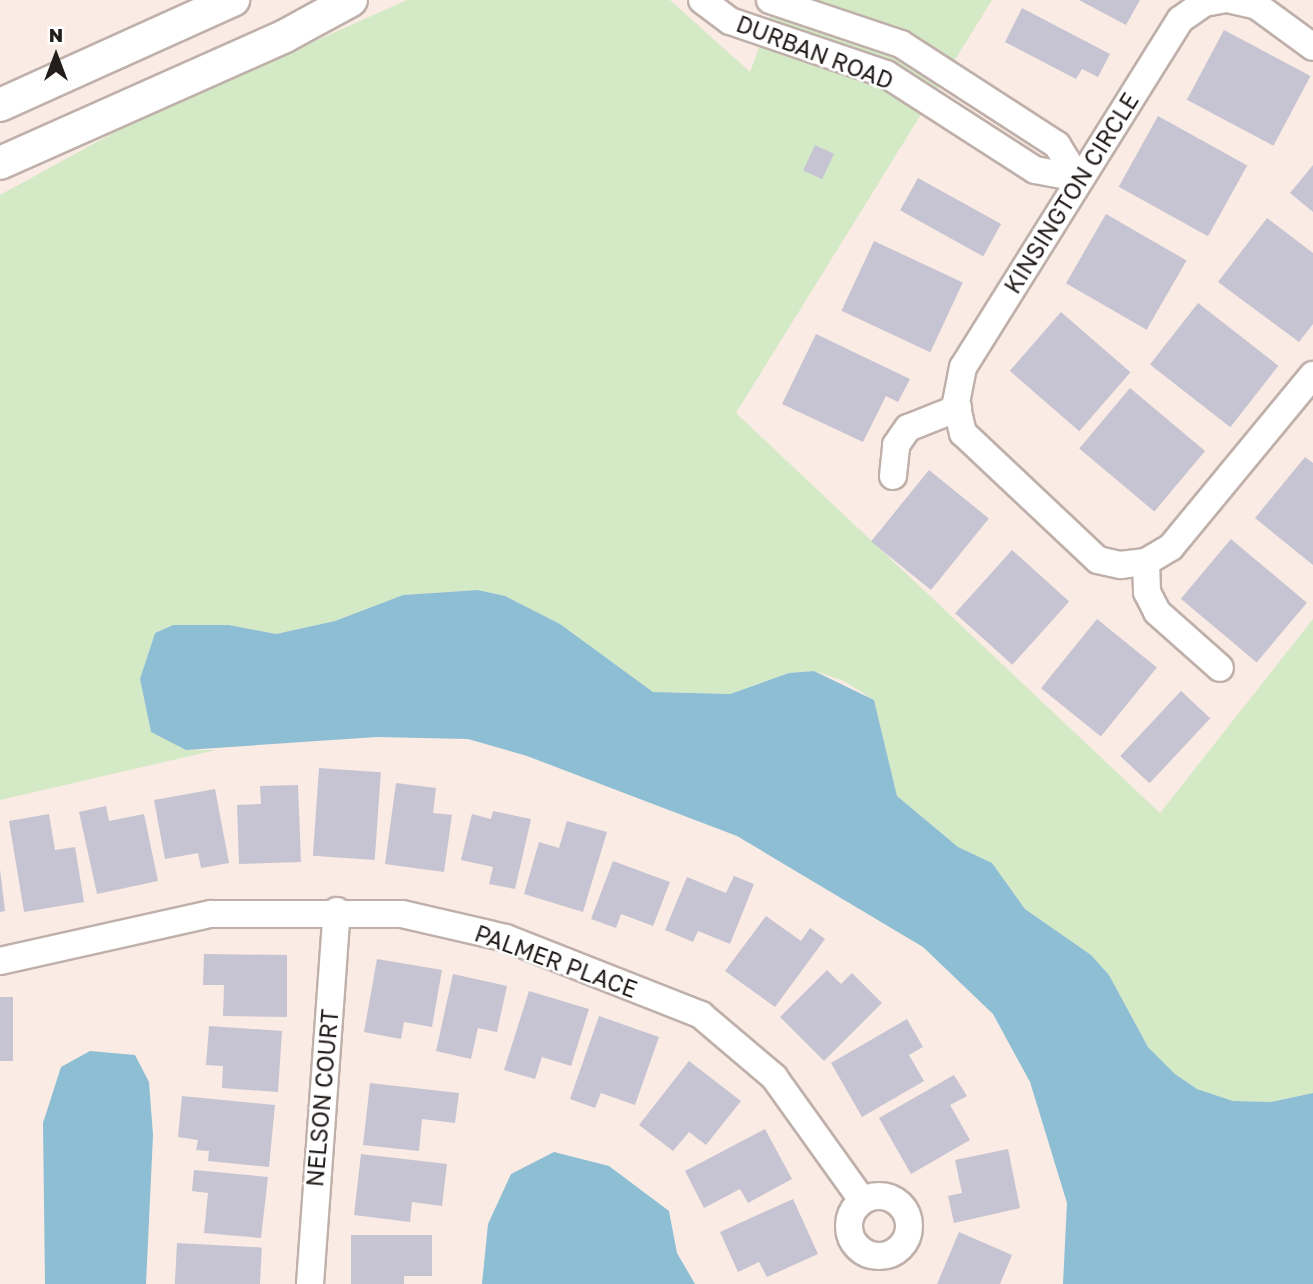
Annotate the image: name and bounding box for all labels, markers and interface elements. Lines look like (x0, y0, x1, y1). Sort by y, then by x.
street label: DURBAN ROAD (733, 9, 897, 95)
north arrow (21, 21, 91, 91)
text: N (49, 23, 63, 46)
street label: KINSINGTON CIRCLE (998, 88, 1144, 298)
street label: PALMER PLACE (471, 919, 641, 1003)
street label: NELSON COURT (300, 1008, 344, 1188)

